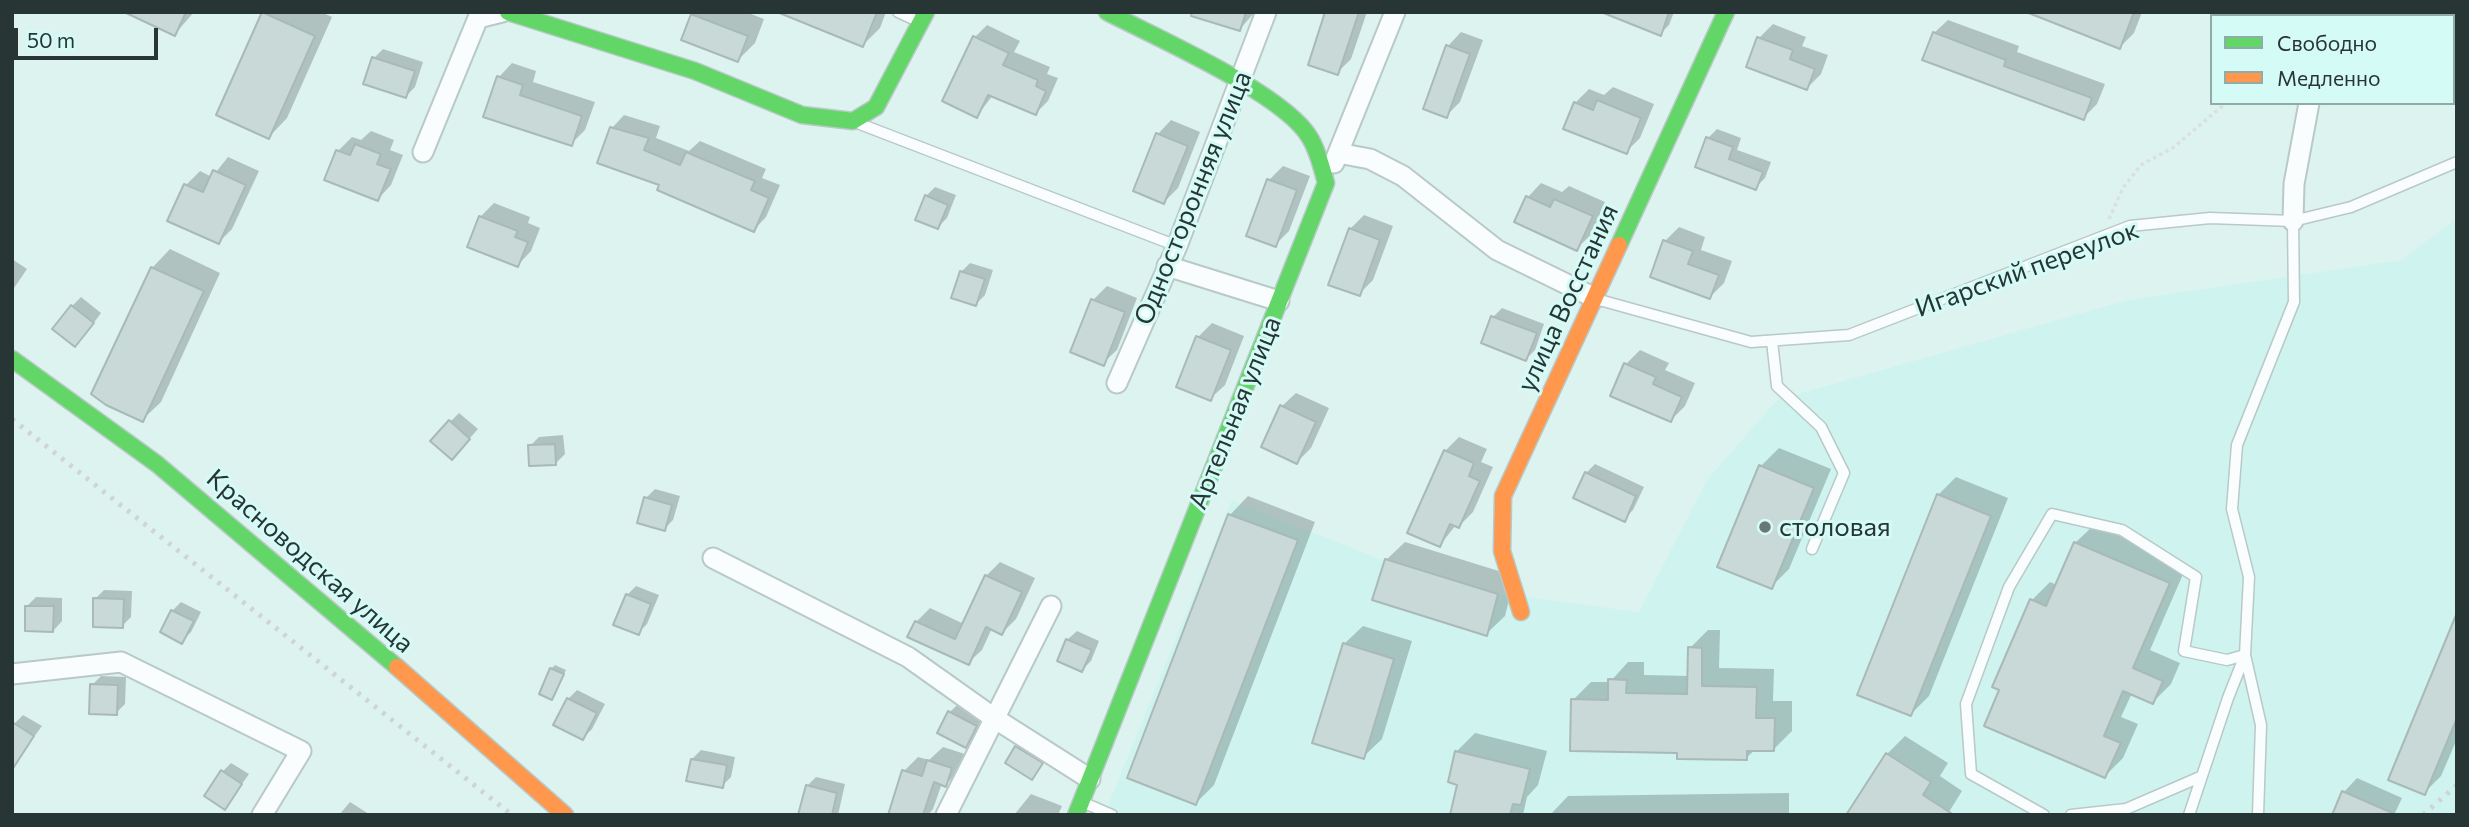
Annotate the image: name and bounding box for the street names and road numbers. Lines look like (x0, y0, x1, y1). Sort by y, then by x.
street label: Односторонняя улица (1128, 67, 1258, 329)
street label: улица Восстания (1511, 199, 1625, 397)
street label: Игарский переулок (1911, 214, 2143, 324)
street label: Артельная улица (1182, 312, 1288, 514)
street label: Красноводская улица (200, 463, 420, 659)

